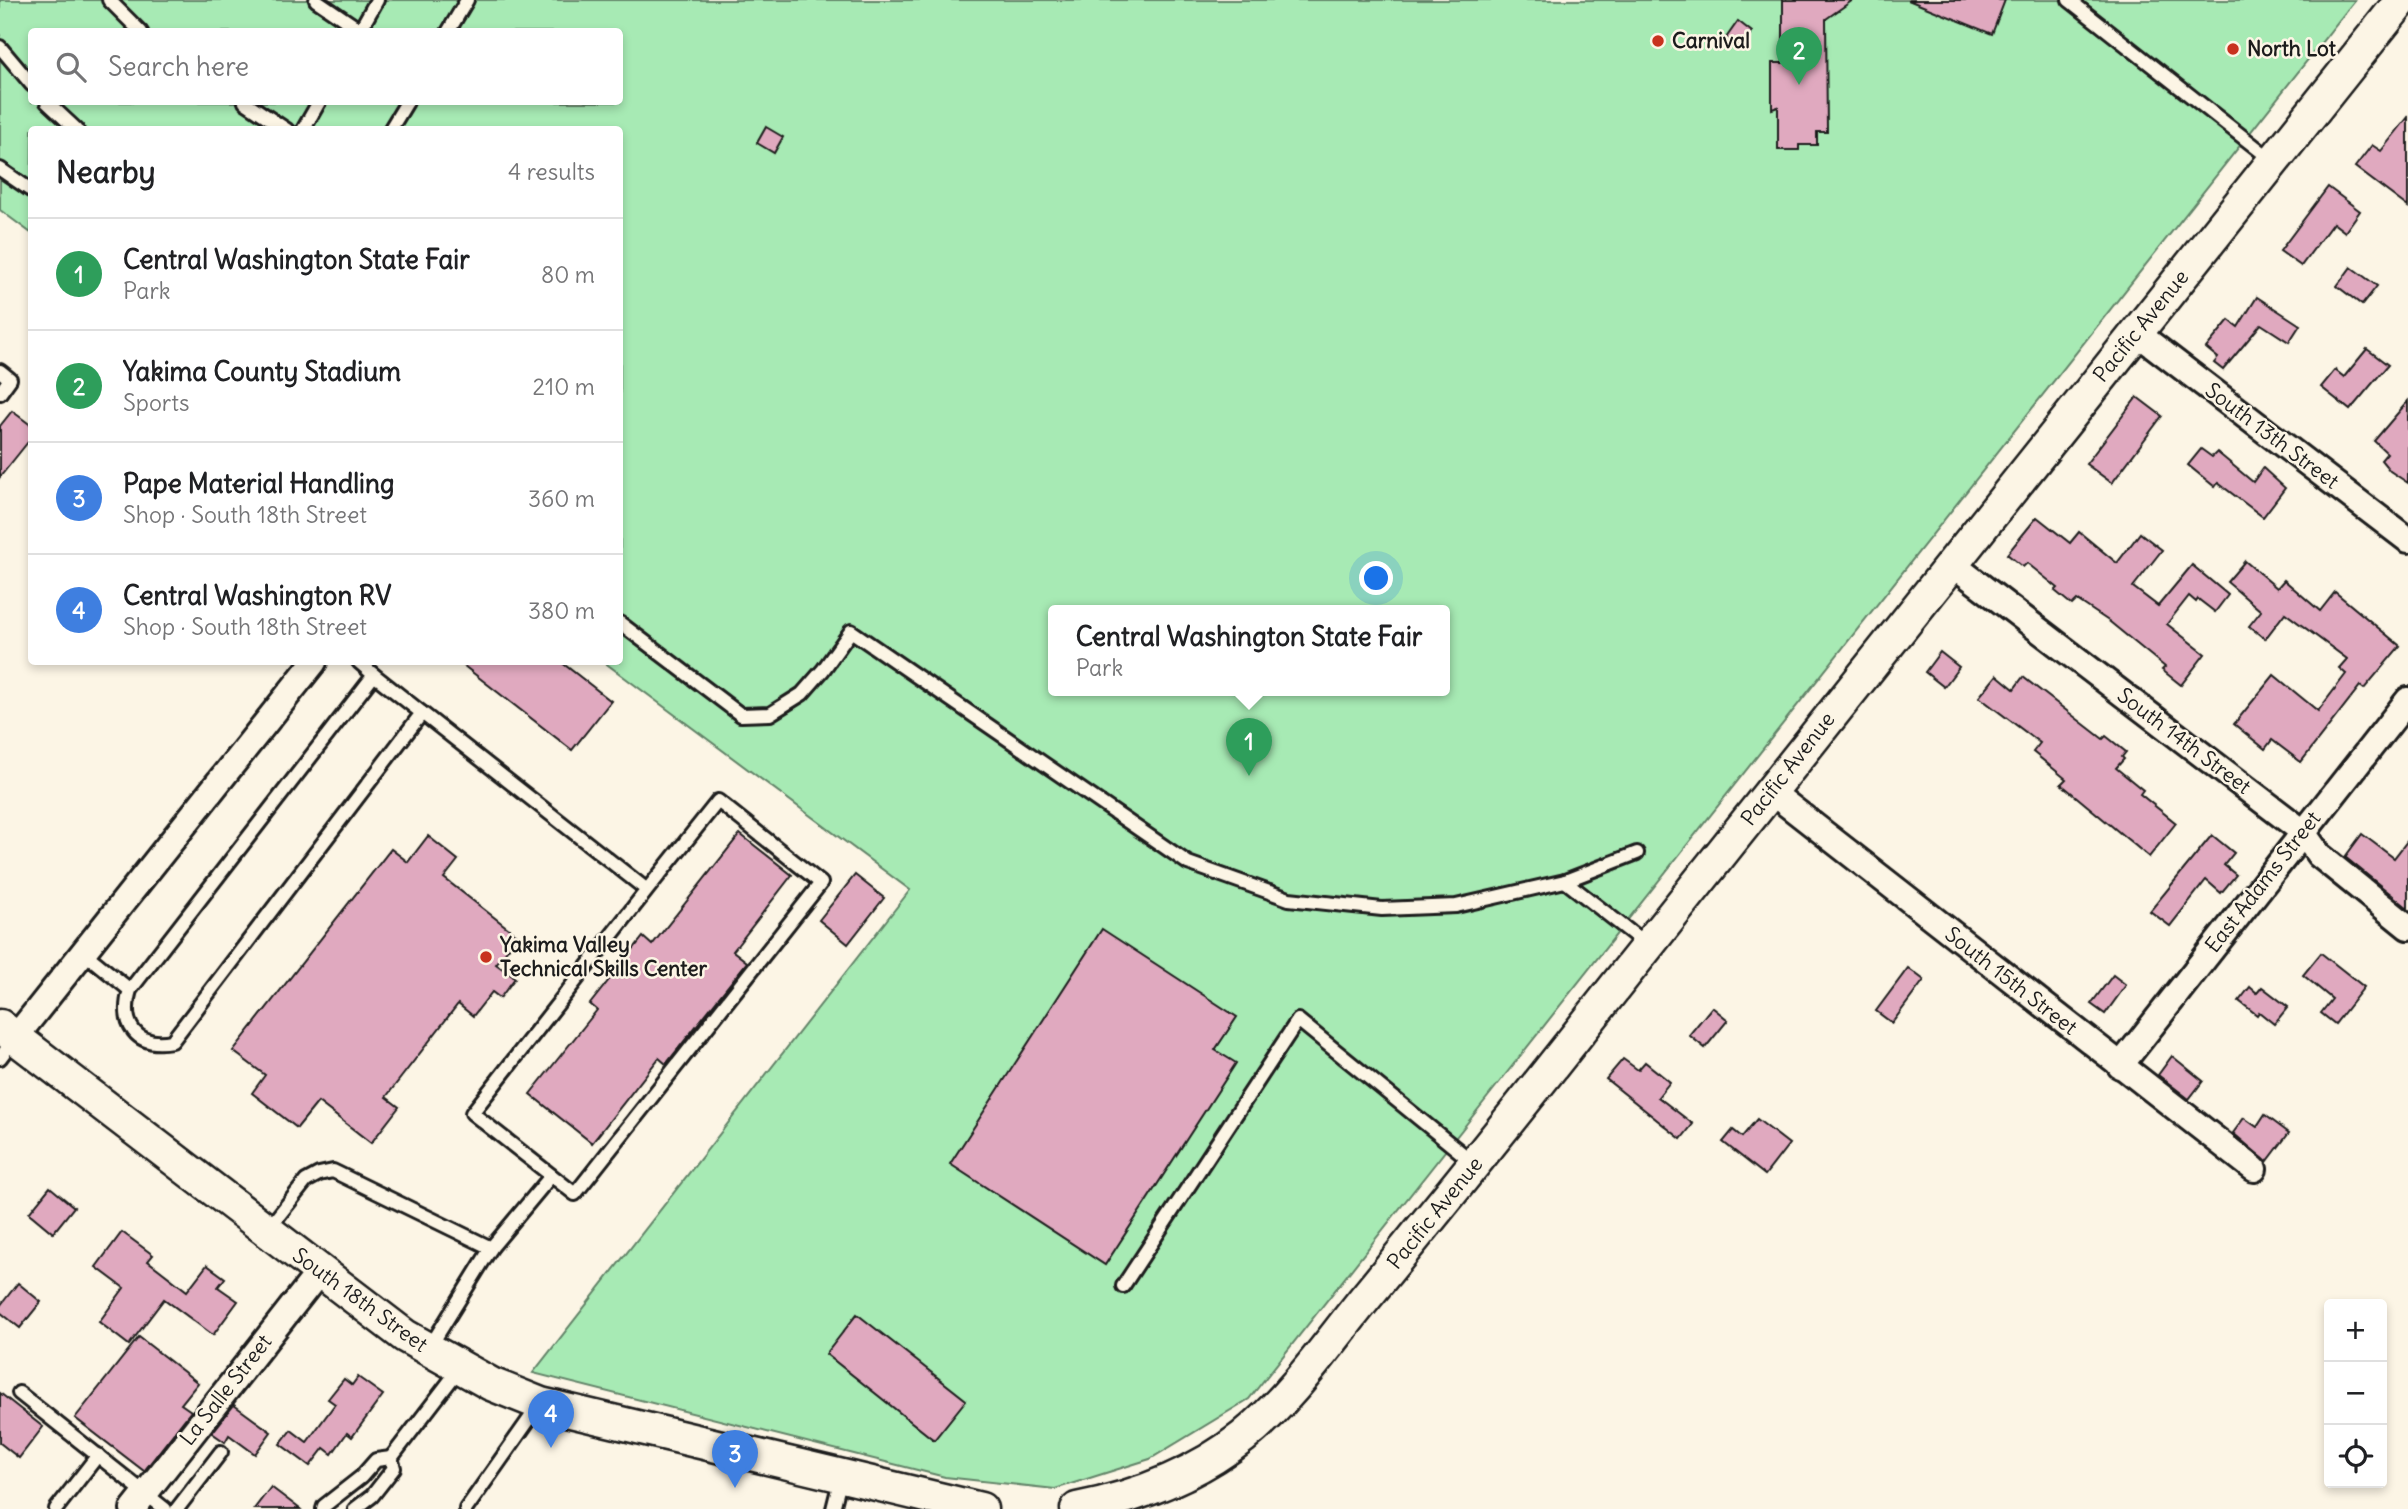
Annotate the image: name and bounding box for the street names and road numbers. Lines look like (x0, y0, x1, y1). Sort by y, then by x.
street label: Pacific Avenue (2087, 264, 2194, 387)
street label: South 13th Street (2200, 377, 2344, 495)
street label: South 14th Street (2112, 681, 2257, 800)
street label: Pacific Avenue (1735, 706, 1840, 831)
street label: East Adams Street (2199, 805, 2326, 958)
street label: South 15th Street (1940, 921, 2083, 1041)
street label: Pacific Avenue (1381, 1151, 1488, 1274)
street label: South 18th Street (287, 1241, 433, 1358)
street label: La Salle Street (174, 1329, 277, 1451)

